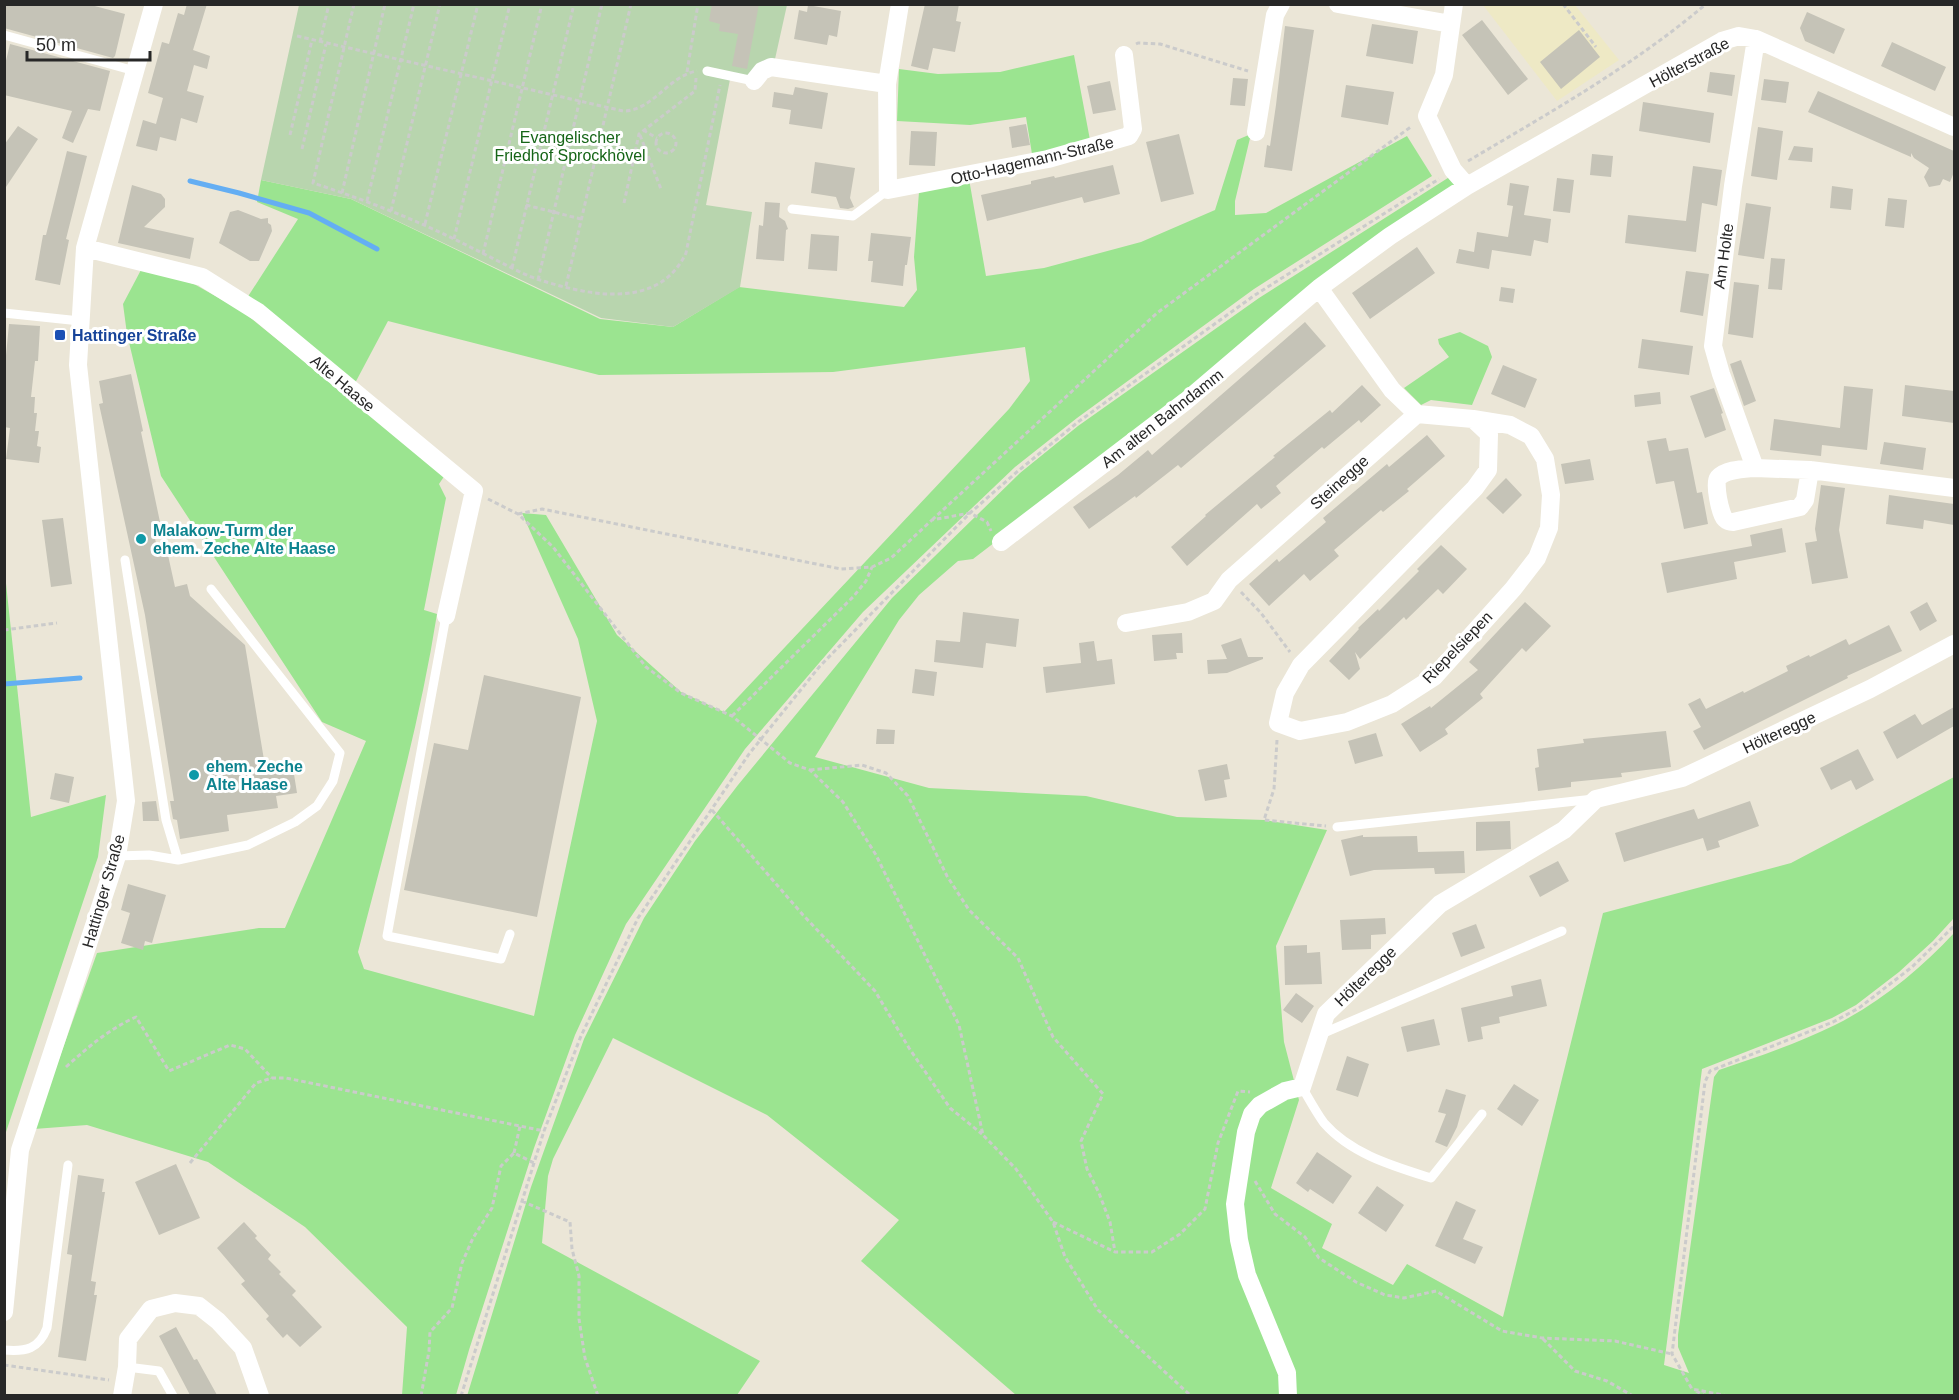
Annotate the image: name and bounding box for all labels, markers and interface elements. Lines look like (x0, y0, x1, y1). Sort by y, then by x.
scale bar (27, 24, 150, 62)
street label: Hölterstraße (1646, 34, 1732, 91)
text: 50 m (36, 35, 76, 55)
park label: Evangelischer Friedhof Sprockhövel (494, 129, 646, 164)
street label: Otto-Hagemann-Straße (949, 133, 1116, 188)
street label: Am Holte (1710, 222, 1737, 290)
place label: Hattinger Straße (72, 327, 197, 344)
marker: Hattinger Straße (53, 328, 67, 342)
street label: Alte Haase (307, 352, 378, 415)
street label: Am alten Bahndamm (1098, 366, 1226, 471)
street label: Steinegge (1307, 452, 1372, 513)
place label: Malakow-Turm der ehem. Zeche Alte Haase (153, 522, 336, 557)
marker: Malakow-Turm der ehem. Zeche Alte Haase (134, 532, 148, 546)
street label: Riepelsiepen (1419, 608, 1496, 687)
street label: Hölteregge (1740, 708, 1818, 757)
place label: ehem. Zeche Alte Haase (206, 758, 303, 793)
marker: ehem. Zeche Alte Haase (187, 768, 201, 782)
street label: Hattinger Straße (79, 832, 128, 950)
street label: Hölteregge (1331, 943, 1399, 1010)

